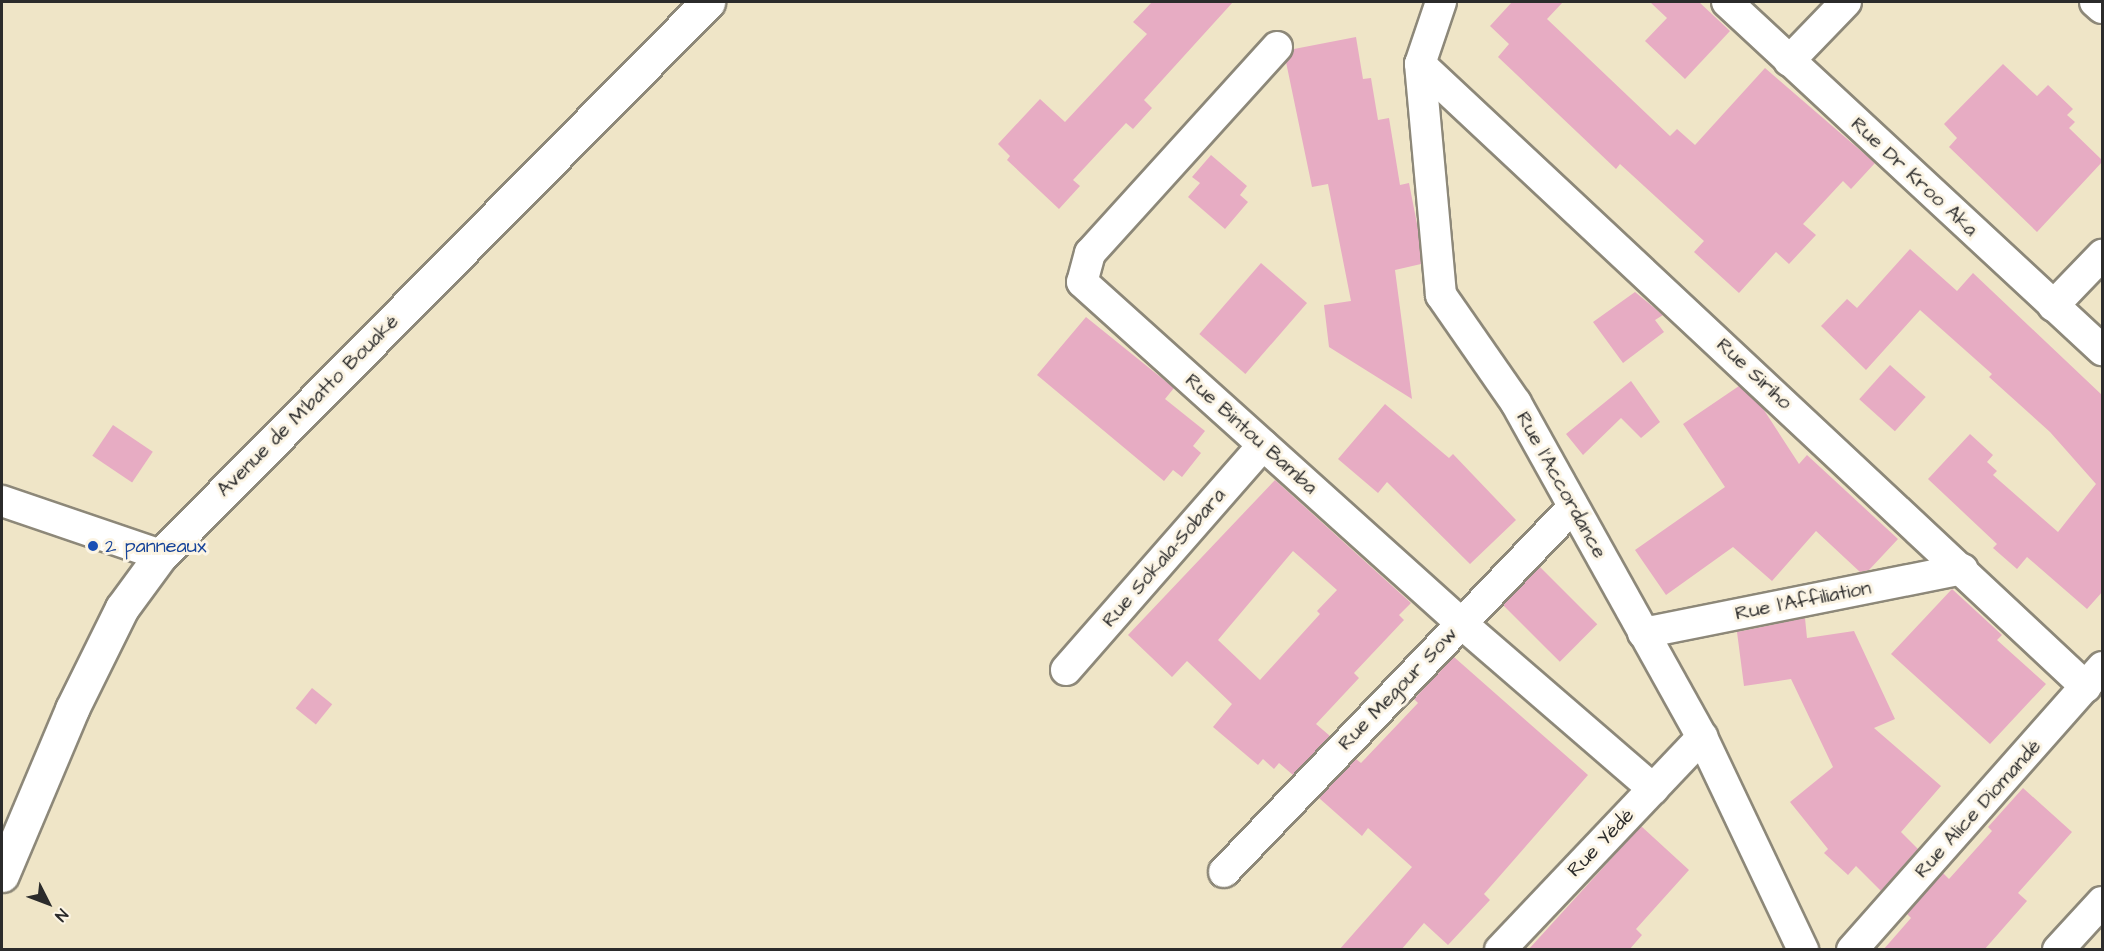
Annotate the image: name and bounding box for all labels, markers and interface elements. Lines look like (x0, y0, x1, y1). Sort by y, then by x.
street label: Rue Dr Kroo Aka (1846, 112, 1982, 242)
street label: Avenue de M'batto Bouaké (212, 310, 404, 502)
street label: Rue Siriho (1711, 333, 1797, 415)
street label: Rue Bintou Bamba (1180, 368, 1322, 500)
street label: Rue l'Accordance (1511, 407, 1611, 563)
street label: Rue Sokala-Sobara (1097, 484, 1231, 632)
place label: 2 panneaux (105, 534, 206, 558)
marker: 2 panneaux (86, 539, 100, 553)
street label: Rue l'Affiliation (1733, 576, 1873, 626)
street label: Rue Megour Sow (1333, 623, 1463, 755)
street label: Rue Alice Diomandé (1910, 735, 2046, 883)
street label: Rue Yédé (1563, 804, 1639, 882)
north arrow (18, 873, 78, 933)
text: N (50, 904, 73, 926)

